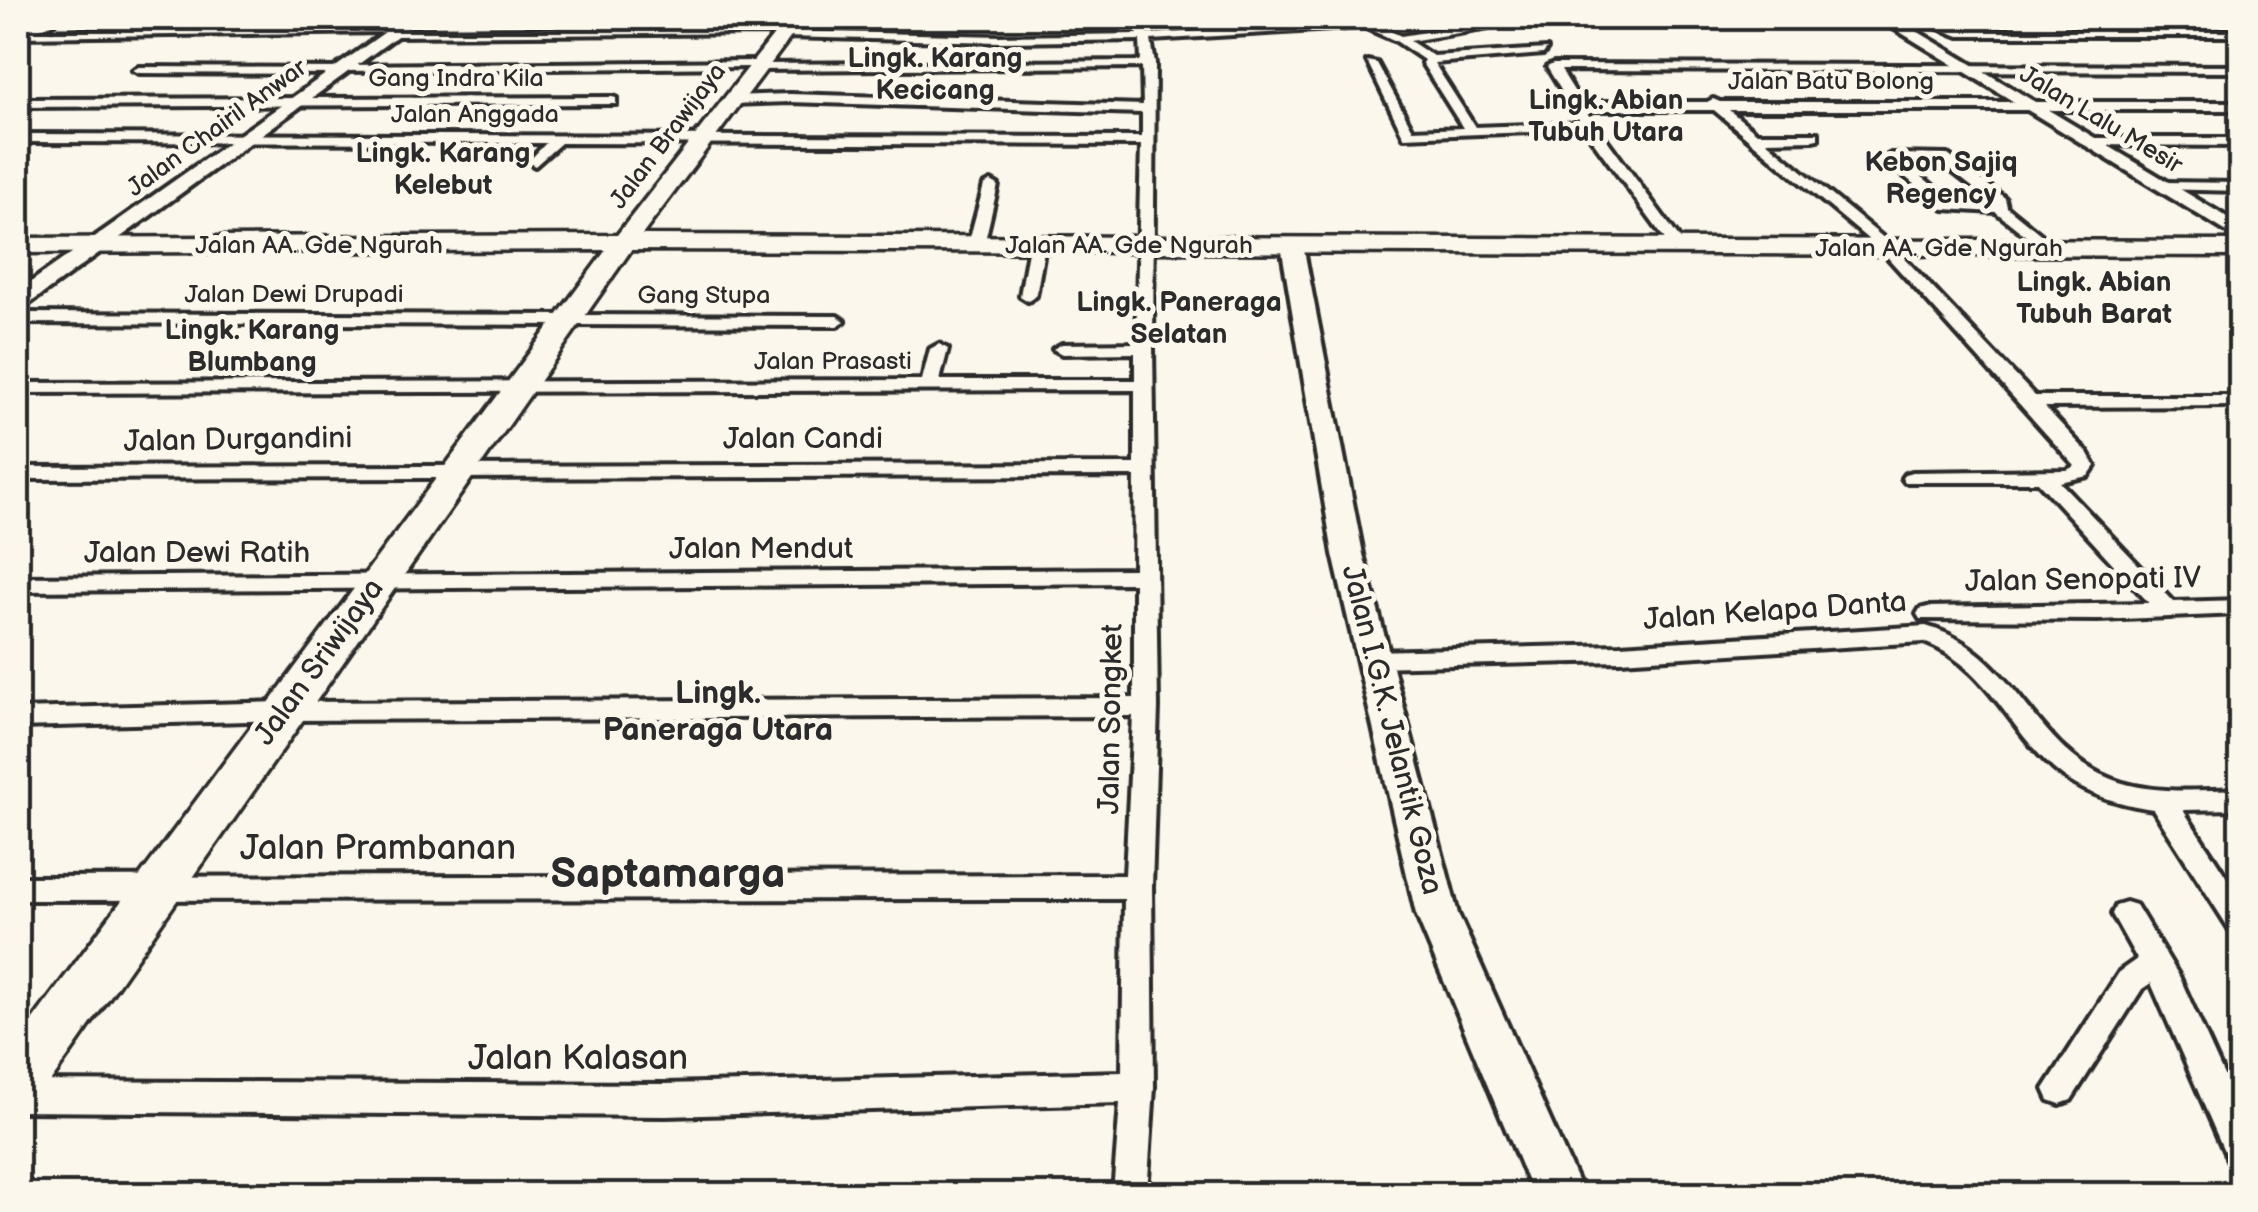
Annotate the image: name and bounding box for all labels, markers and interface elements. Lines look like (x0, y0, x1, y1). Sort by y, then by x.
district label: Lingk. Karang Kecicang (848, 42, 1022, 107)
street label: Jalan Chairil Anwar (121, 52, 314, 204)
street label: Jalan Brawijaya (603, 57, 733, 215)
street label: Jalan Lalu Mesir (2014, 59, 2189, 181)
street label: Gang Indra Kila (368, 63, 544, 94)
street label: Jalan Batu Bolong (1728, 66, 1934, 97)
district label: Lingk. Abian Tubuh Utara (1528, 84, 1684, 149)
street label: Jalan Anggada (391, 99, 559, 130)
district label: Lingk. Karang Kelebut (356, 137, 530, 202)
district label: Kebon Sajiq Regency (1864, 146, 2018, 211)
street label: Jalan AA. Gde Ngurah (195, 230, 443, 261)
street label: Jalan AA. Gde Ngurah (1005, 230, 1253, 261)
street label: Jalan AA. Gde Ngurah (1815, 233, 2063, 264)
district label: Lingk. Abian Tubuh Barat (2016, 266, 2172, 331)
street label: Jalan Dewi Drupadi (184, 279, 404, 310)
street label: Gang Stupa (638, 280, 770, 311)
district label: Lingk. Paneraga Selatan (1076, 286, 1282, 351)
district label: Lingk. Karang Blumbang (165, 314, 339, 379)
street label: Jalan Prasasti (754, 346, 912, 377)
street label: Jalan Durgandini (123, 420, 353, 460)
street label: Jalan Candi (723, 421, 883, 457)
street label: Jalan Mendut (669, 531, 853, 567)
street label: Jalan Dewi Ratih (84, 535, 310, 571)
street label: Jalan Senopati IV (1965, 560, 2202, 600)
street label: Jalan I.G.K. Jelantik Goza (1334, 562, 1450, 898)
street label: Jalan Sriwijaya (247, 572, 391, 752)
street label: Jalan Kelapa Danta (1642, 584, 1908, 638)
street label: Jalan Songket (1091, 623, 1131, 815)
district label: Lingk. Paneraga Utara (603, 674, 833, 750)
street label: Jalan Prambanan (240, 827, 516, 870)
district label: Saptamarga (551, 849, 785, 900)
street label: Jalan Kalasan (468, 1037, 688, 1080)

